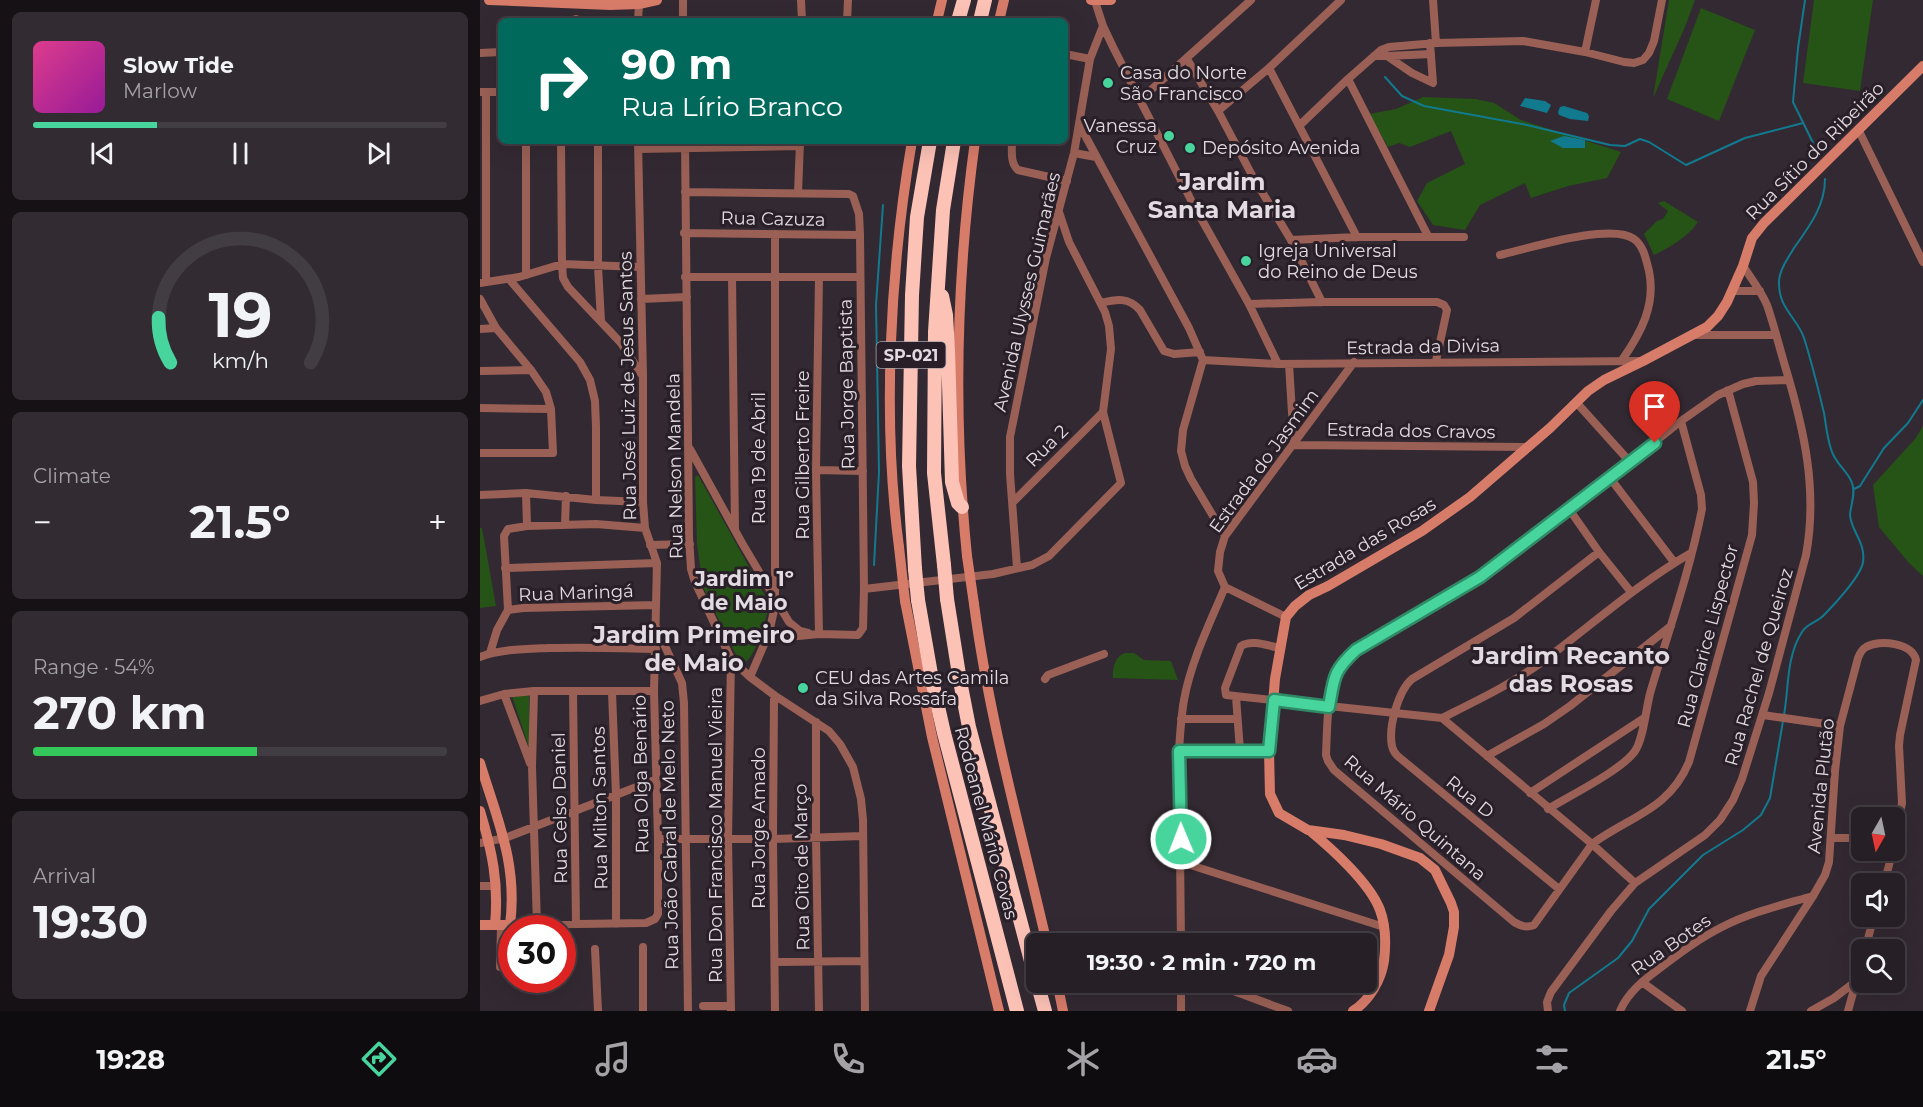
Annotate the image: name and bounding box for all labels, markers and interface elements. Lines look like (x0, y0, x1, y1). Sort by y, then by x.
text: 90 m (621, 38, 732, 90)
icon: right (522, 42, 600, 120)
text: Slow Tide (123, 52, 234, 79)
place label: Casa do Norte São Francisco (1120, 62, 1247, 105)
marker: Casa do Norte São Francisco (1101, 76, 1115, 90)
street label: Rua Sítio do Ribeirão (1741, 77, 1889, 225)
text: Marlow (123, 79, 197, 103)
text: Rua Lírio Branco (621, 90, 843, 123)
place label: Vanessa Cruz (1084, 115, 1157, 158)
marker: Vanessa Cruz (1162, 129, 1176, 143)
icon: previous (86, 137, 119, 170)
icon: pause (224, 137, 257, 170)
icon: next (362, 137, 395, 170)
place label: Depósito Avenida (1202, 137, 1360, 159)
marker: Depósito Avenida (1183, 141, 1197, 155)
district label: Jardim Santa Maria (1148, 167, 1296, 224)
street label: Avenida Ulysses Guimarães (989, 170, 1065, 414)
street label: Rua Cazuza (720, 207, 826, 231)
place label: Igreja Universal do Reino de Deus (1258, 240, 1418, 283)
street label: Rua José Luiz de Jesus Santos (615, 251, 641, 521)
marker: Igreja Universal do Reino de Deus (1239, 254, 1253, 268)
text: 19 (208, 277, 272, 353)
street label: Rua Jorge Baptista (835, 299, 859, 469)
street label: Estrada da Divisa (1346, 335, 1500, 359)
road number: SP-021 (876, 342, 946, 368)
text: km/h (211, 347, 269, 373)
street label: Rua Gilberto Freire (792, 370, 814, 540)
street label: Rua Nelson Mandela (662, 373, 688, 559)
pin (1629, 381, 1680, 443)
street label: Estrada do Jasmim (1204, 385, 1324, 537)
icon: arrive (1638, 390, 1671, 423)
street label: Rua 19 de Abril (748, 392, 770, 524)
street label: Estrada dos Cravos (1326, 419, 1496, 443)
street label: Rua 2 (1021, 420, 1073, 472)
text: Climate (33, 464, 111, 488)
street label: Estrada das Rosas (1290, 493, 1440, 595)
text: 21.5° (189, 494, 291, 549)
text: − (33, 502, 52, 542)
text: + (428, 502, 447, 542)
street label: Rua Clarice Lispector (1673, 542, 1743, 730)
district label: Jardim 1º de Maio (693, 566, 794, 615)
street label: Rua Rachel de Queiroz (1720, 566, 1798, 768)
street label: Rua Maringá (518, 580, 634, 606)
district label: Jardim Primeiro de Maio (592, 620, 795, 677)
district label: Jardim Recanto das Rosas (1471, 641, 1670, 698)
text: Range · 54% (33, 655, 155, 679)
place label: CEU das Artes Camila da Silva Rossafa (815, 667, 1009, 710)
marker: CEU das Artes Camila da Silva Rossafa (796, 681, 810, 695)
text: 270 km (33, 685, 206, 740)
street label: Rua Don Francisco Manuel Vieira (705, 687, 727, 983)
street label: Rua Olga Benário (629, 695, 653, 853)
street label: Rua João Cabral de Melo Neto (657, 700, 683, 970)
street label: Avenida Plutão (1803, 717, 1839, 855)
street label: Rodoanel Mário Covas (950, 724, 1022, 922)
street label: Rua Milton Santos (588, 726, 612, 890)
street label: Rua Celso Daniel (548, 732, 572, 884)
street label: Rua Jorge Amado (748, 747, 770, 909)
street label: Rua Mário Quintana (1340, 750, 1490, 886)
street label: Rua D (1442, 771, 1498, 823)
street label: Rua Oito de Março (790, 783, 814, 951)
position arrow (1149, 807, 1213, 871)
north arrow (1851, 807, 1905, 861)
map controls (1851, 807, 1905, 993)
text: Arrival (33, 864, 96, 888)
button: sound (1851, 873, 1905, 927)
text: 19:30 (33, 894, 148, 949)
street label: Rua Botes (1627, 910, 1715, 980)
speed limit sign: 30 (498, 915, 576, 993)
button: search (1851, 939, 1905, 993)
text: 19:30 · 2 min · 720 m (1087, 949, 1316, 976)
icon: directions (358, 1038, 400, 1080)
icon: music (592, 1038, 634, 1080)
icon: phone (827, 1038, 869, 1080)
icon: climate (1062, 1038, 1104, 1080)
icon: car (1296, 1038, 1338, 1080)
icon: filters (1531, 1038, 1573, 1080)
text: 19:28 (96, 1043, 165, 1076)
text: 21.5° (1766, 1043, 1827, 1076)

